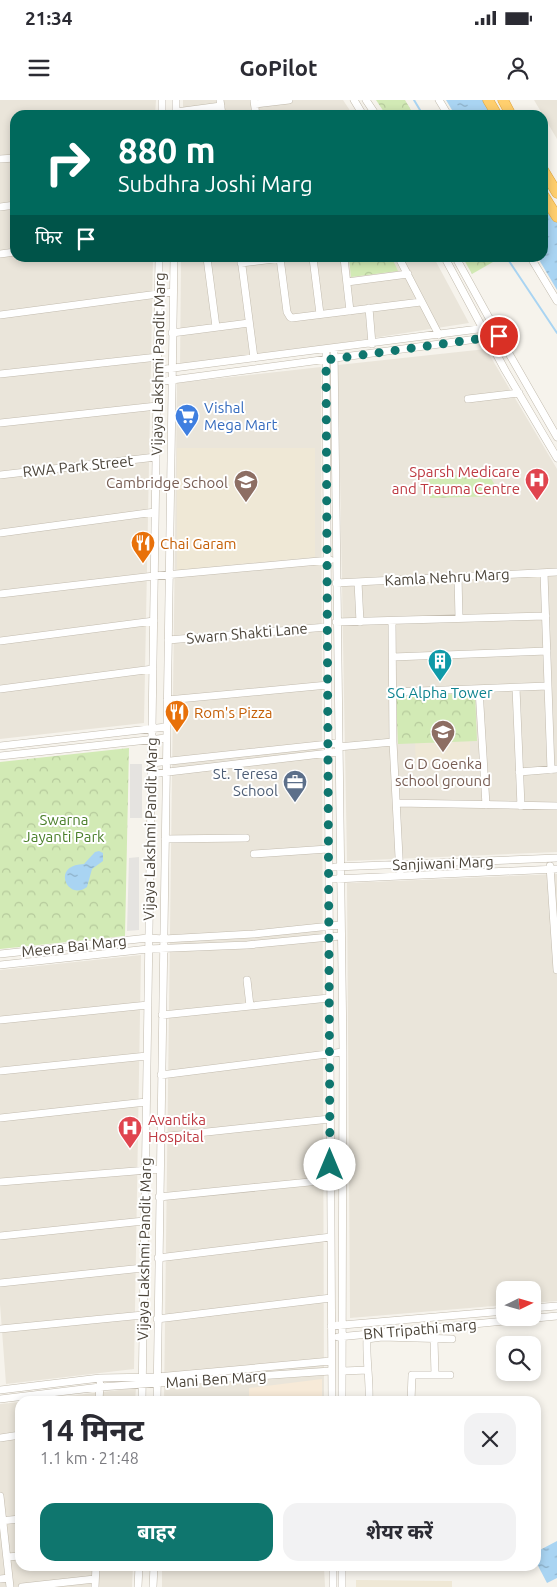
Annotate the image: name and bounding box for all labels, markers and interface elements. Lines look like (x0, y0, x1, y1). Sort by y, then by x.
text: 21:34 (25, 7, 73, 29)
icon: menu (25, 54, 53, 82)
icon: person (504, 54, 532, 82)
text: GoPilot (240, 55, 317, 80)
icon: right (35, 130, 100, 195)
text: 880 m (118, 130, 216, 170)
text: Subdhra Joshi Marg (118, 171, 313, 196)
icon: arrive (72, 225, 100, 253)
text: फिर (35, 226, 62, 248)
street label: Vijaya Lakshmi Pandit Marg (148, 272, 168, 456)
pin (478, 315, 520, 357)
icon: arrive (485, 322, 513, 350)
place label: Vishal Mega Mart (204, 399, 278, 433)
supermarket icon: Vishal Mega Mart (174, 403, 200, 437)
street label: RWA Park Street (22, 452, 134, 480)
place label: Sparsh Medicare and Trauma Centre (392, 463, 520, 497)
hospital icon: Sparsh Medicare and Trauma Centre (524, 467, 550, 501)
school or university icon: Cambridge School (233, 469, 259, 503)
place label: Cambridge School (106, 474, 228, 491)
restaurant icon: Chai Garam (130, 530, 156, 564)
place label: Chai Garam (160, 535, 237, 552)
street label: Kamla Nehru Marg (384, 565, 510, 589)
street label: Swarn Shakti Lane (186, 619, 308, 647)
building icon: SG Alpha Tower (427, 648, 453, 682)
place label: SG Alpha Tower (387, 684, 493, 701)
restaurant icon: Rom's Pizza (164, 699, 190, 733)
place label: Rom's Pizza (194, 704, 272, 721)
school or university icon: G D Goenka school ground (430, 719, 456, 753)
street label: Vijaya Lakshmi Pandit Marg (140, 737, 160, 921)
place label: G D Goenka school ground (395, 755, 491, 789)
place label: St. Teresa School (213, 765, 278, 799)
office icon: St. Teresa School (282, 769, 308, 803)
park label: Swarna Jayanti Park (23, 811, 105, 845)
street label: Sanjiwani Marg (392, 853, 494, 873)
street label: Meera Bai Marg (21, 932, 127, 960)
place label: Avantika Hospital (148, 1111, 206, 1145)
hospital icon: Avantika Hospital (117, 1115, 143, 1149)
position arrow (303, 1138, 355, 1190)
street label: Vijaya Lakshmi Pandit Marg (134, 1157, 154, 1341)
north arrow (496, 1281, 541, 1326)
map controls (496, 1281, 541, 1381)
street label: BN Tripathi marg (363, 1316, 477, 1342)
button: search (496, 1336, 541, 1381)
street label: Mani Ben Marg (165, 1367, 267, 1391)
text: 14 मिनट (40, 1413, 144, 1447)
button: close (464, 1413, 516, 1465)
text: 1.1 km · 21:48 (40, 1449, 139, 1467)
button: बाहर (40, 1503, 273, 1561)
button: शेयर करें (283, 1503, 516, 1561)

